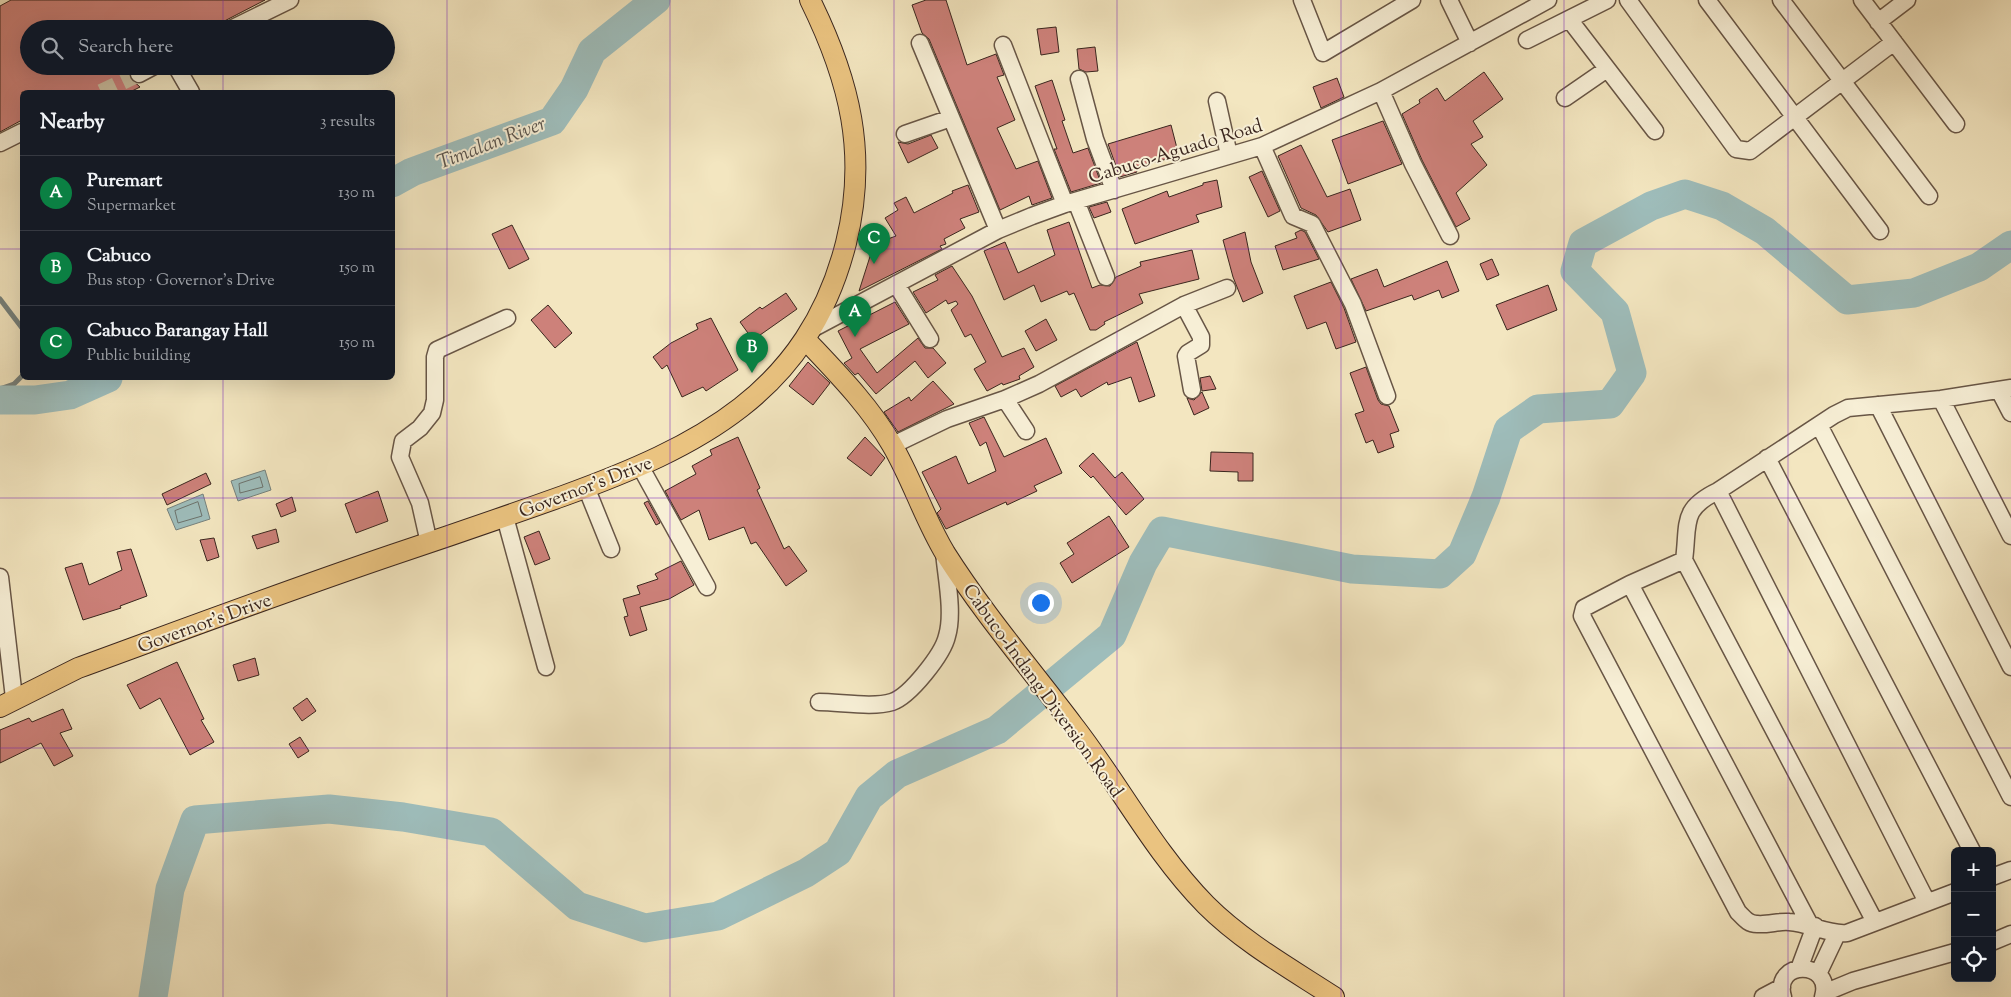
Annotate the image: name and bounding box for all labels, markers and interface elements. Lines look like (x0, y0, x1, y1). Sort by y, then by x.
search box (20, 20, 395, 75)
icon: search (38, 34, 66, 62)
text: Search here (78, 34, 173, 61)
text: Nearby (40, 108, 105, 138)
water label: Timalan River (433, 110, 550, 178)
text: 3 results (320, 111, 375, 134)
street label: Cabuco-Aguado Road (1085, 113, 1266, 192)
text: Puremart (87, 168, 162, 195)
text: A (50, 182, 63, 205)
text: 130 m (338, 182, 375, 205)
text: Supermarket (87, 195, 176, 218)
pin: C (858, 223, 890, 264)
text: Cabuco (87, 243, 151, 270)
text: B (51, 257, 61, 280)
text: 150 m (339, 257, 375, 280)
text: Bus stop · Governor's Drive (87, 270, 275, 293)
pin: A (839, 296, 871, 337)
text: Cabuco Barangay Hall (87, 318, 268, 345)
text: C (50, 332, 62, 355)
text: 150 m (339, 332, 375, 355)
pin: B (736, 332, 768, 373)
text: Public building (87, 345, 191, 368)
street label: Governor's Drive (515, 450, 657, 526)
street label: Cabuco-Indang Diversion Road (955, 579, 1129, 804)
street label: Governor's Drive (134, 588, 276, 661)
your location (1028, 590, 1054, 616)
map controls (1951, 847, 1996, 982)
button: + (1951, 847, 1996, 892)
button: − (1951, 892, 1996, 937)
button: locate (1951, 937, 1996, 982)

